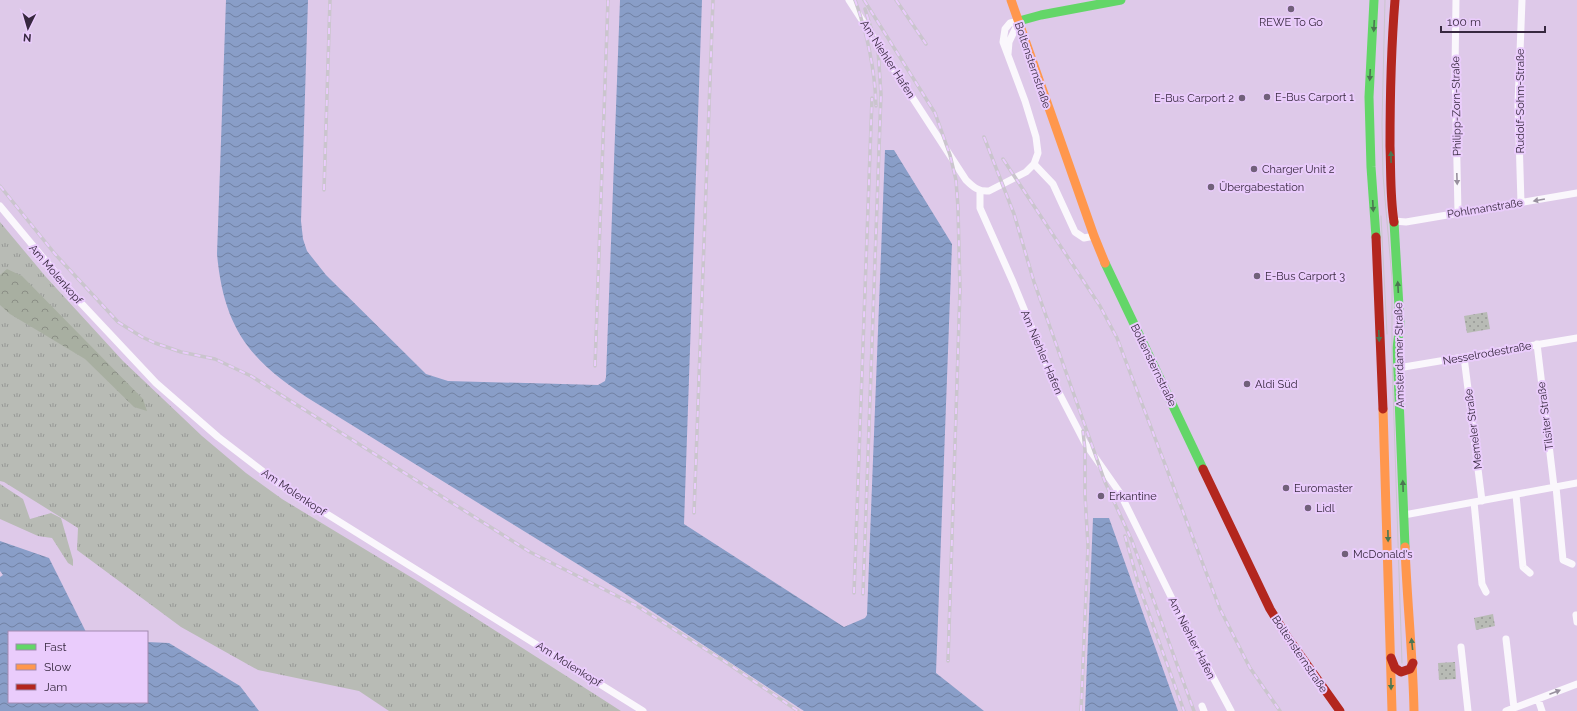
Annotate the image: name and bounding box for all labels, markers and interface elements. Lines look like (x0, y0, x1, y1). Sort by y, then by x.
marker: REWE To Go (1286, 4, 1296, 14)
north arrow (8, 8, 48, 48)
scale bar (1441, 8, 1545, 34)
text: 100 m (1447, 15, 1481, 29)
place label: REWE To Go (1259, 16, 1323, 29)
street label: Am Niehler Hafen (858, 18, 918, 101)
street label: Boltensternstraße (1012, 20, 1054, 110)
one-way arrow (1370, 20, 1377, 32)
text: N (22, 31, 32, 44)
street label: Rudolf-Sohm-Straße (1514, 48, 1527, 154)
street label: Philipp-Zorn-Straße (1449, 55, 1464, 156)
one-way arrow (1367, 69, 1374, 81)
place label: E-Bus Carport 1 (1275, 91, 1354, 104)
place label: E-Bus Carport 2 (1154, 92, 1234, 105)
marker: E-Bus Carport 1 (1262, 92, 1272, 102)
marker: E-Bus Carport 2 (1237, 93, 1247, 103)
one-way arrow (1388, 150, 1394, 163)
place label: Charger Unit 2 (1262, 163, 1335, 176)
marker: Charger Unit 2 (1249, 164, 1259, 174)
one-way arrow (1453, 173, 1460, 185)
place label: Übergabestation (1219, 181, 1304, 194)
marker: Übergabestation (1206, 182, 1216, 192)
street label: Pohlmanstraße (1446, 196, 1524, 221)
one-way arrow (1532, 197, 1545, 203)
one-way arrow (1369, 200, 1376, 212)
street label: Am Molenkopf (26, 242, 85, 307)
place label: E-Bus Carport 3 (1265, 270, 1345, 283)
marker: E-Bus Carport 3 (1252, 271, 1262, 281)
one-way arrow (1395, 280, 1401, 293)
street label: Amsterdamer Straße (1392, 302, 1407, 408)
street label: Am Niehler Hafen (1018, 308, 1065, 396)
street label: Boltensternstraße (1128, 322, 1179, 409)
one-way arrow (1376, 330, 1383, 342)
street label: Nesselrodestraße (1442, 339, 1533, 368)
place label: Aldi Süd (1255, 378, 1298, 391)
marker: Aldi Süd (1242, 379, 1252, 389)
street label: Tilsiter Straße (1535, 380, 1556, 451)
street label: Memeler Straße (1462, 387, 1485, 470)
street label: Am Molenkopf (259, 466, 329, 519)
one-way arrow (1400, 479, 1406, 492)
place label: Euromaster (1294, 482, 1353, 495)
marker: Euromaster (1281, 483, 1291, 493)
place label: Erkantine (1109, 490, 1157, 503)
marker: Erkantine (1096, 491, 1106, 501)
place label: Lidl (1316, 502, 1335, 515)
marker: Lidl (1303, 503, 1313, 513)
one-way arrow (1384, 530, 1391, 542)
place label: McDonald's (1353, 548, 1413, 561)
marker: McDonald's (1340, 549, 1350, 559)
street label: Am Niehler Hafen (1165, 595, 1218, 681)
street label: Boltensternstraße (1269, 613, 1331, 696)
legend (8, 631, 148, 703)
one-way arrow (1408, 638, 1415, 650)
street label: Am Molenkopf (534, 639, 604, 690)
text: Fast (44, 640, 67, 654)
text: Slow (44, 660, 71, 674)
one-way arrow (1388, 678, 1395, 690)
text: Jam (44, 680, 67, 694)
one-way arrow (1549, 689, 1561, 695)

